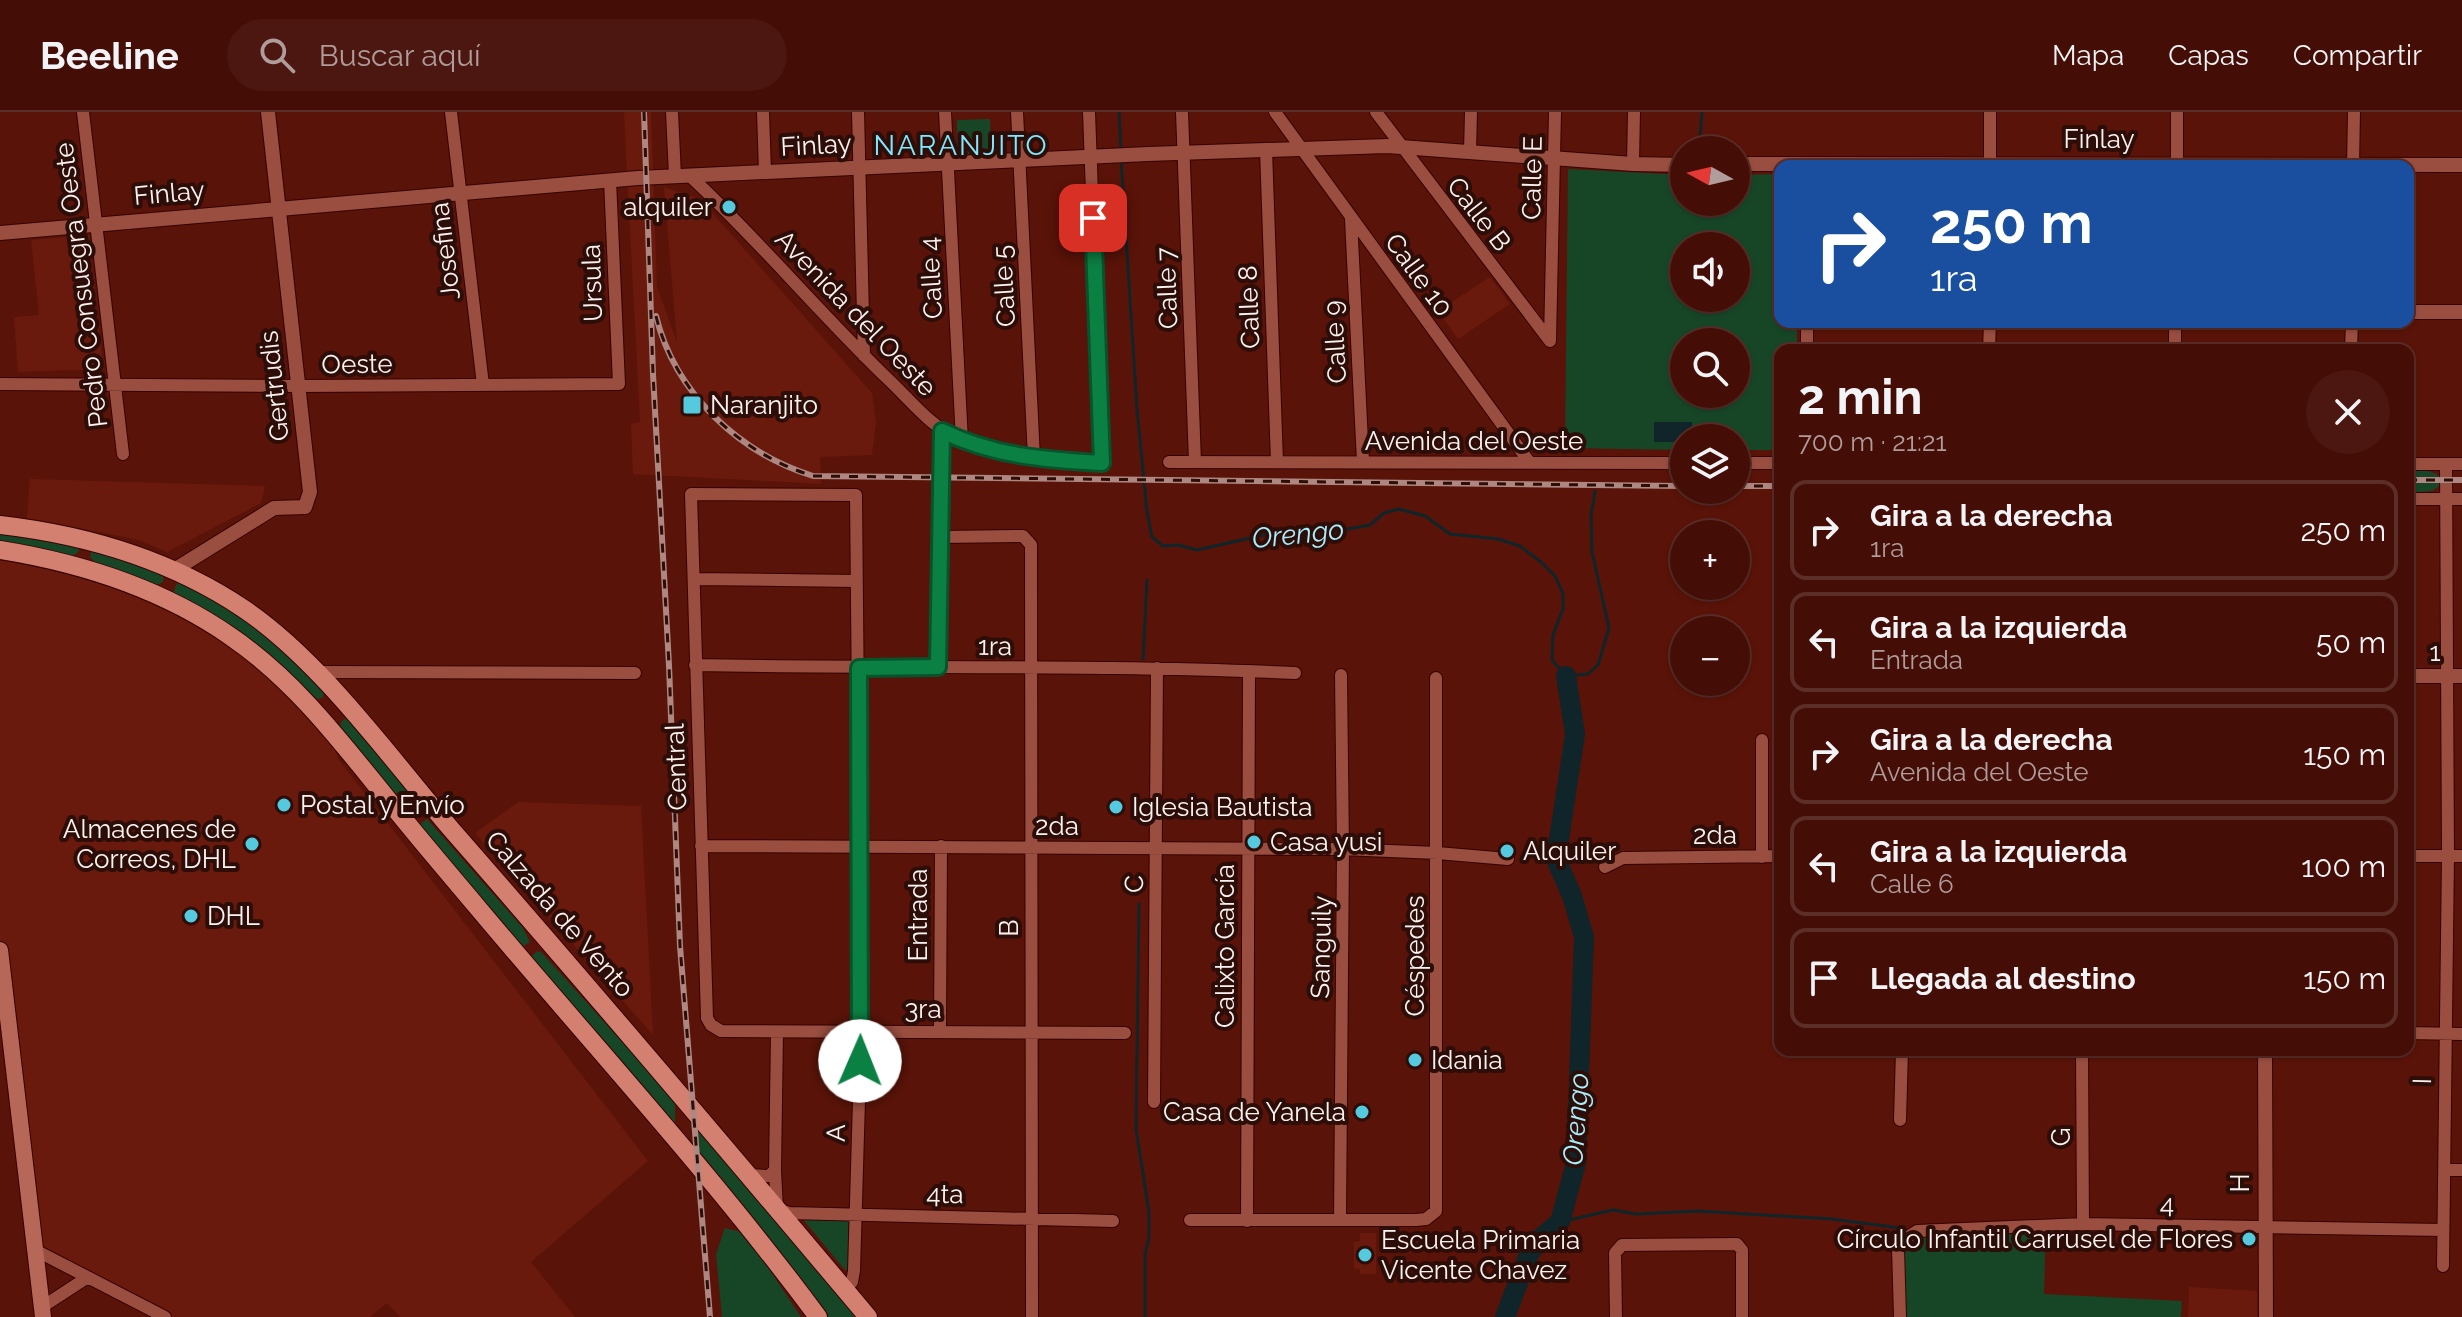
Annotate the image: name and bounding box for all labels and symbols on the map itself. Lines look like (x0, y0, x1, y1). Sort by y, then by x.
street label: Finlay (2063, 124, 2135, 154)
street label: Finlay (780, 128, 852, 162)
district label: NARANJITO (873, 129, 1049, 162)
street label: Calle E (1516, 136, 1548, 220)
north arrow (1670, 136, 1750, 216)
street label: Pedro Consuegra Oeste (49, 141, 113, 429)
street label: Calle B (1441, 171, 1517, 257)
street label: Finlay (132, 175, 206, 211)
pin (1059, 184, 1127, 252)
place label: alquiler (623, 192, 713, 222)
marker: alquiler (720, 198, 738, 216)
street label: Josefina (424, 201, 466, 301)
street label: Avenida del Oeste (769, 224, 943, 402)
street label: Calle 10 (1379, 228, 1459, 322)
street label: Calle 4 (914, 236, 948, 320)
street label: Ursula (576, 244, 608, 322)
street label: Calle 5 (987, 244, 1021, 328)
street label: Calle 7 (1151, 246, 1183, 329)
street label: Calle 8 (1233, 265, 1265, 349)
street label: Calle 9 (1318, 300, 1352, 384)
street label: Gertrudis (253, 329, 295, 443)
street label: Oeste (321, 348, 393, 380)
place label: Naranjito (710, 390, 818, 420)
marker: Naranjito (681, 394, 703, 416)
street label: Avenida del Oeste (1365, 426, 1583, 456)
water label: Orengo (1250, 513, 1346, 555)
street label: 1ra (978, 631, 1012, 661)
street label: 1 (2429, 637, 2441, 667)
street label: Central (659, 722, 693, 811)
place label: Postal y Envío (300, 790, 465, 820)
place label: Iglesia Bautista (1132, 792, 1312, 822)
marker: Postal y Envío (275, 796, 293, 814)
marker: Iglesia Bautista (1107, 798, 1125, 816)
street label: 2da (1035, 811, 1079, 841)
place label: Almacenes de Correos, DHL (63, 814, 236, 874)
street label: 2da (1693, 820, 1737, 850)
street label: Calzada de Vento (480, 825, 640, 1003)
place label: Casa yusi (1270, 827, 1382, 857)
marker: Casa yusi (1245, 833, 1263, 851)
marker: Almacenes de Correos, DHL (243, 835, 261, 853)
place label: Alquiler (1523, 836, 1616, 866)
marker: Alquiler (1498, 842, 1516, 860)
street label: Calixto García (1210, 864, 1240, 1028)
street label: Entrada (903, 868, 933, 962)
street label: C (1119, 874, 1149, 893)
street label: Sanguily (1305, 895, 1337, 999)
street label: Céspedes (1400, 896, 1430, 1016)
place label: DHL (207, 901, 260, 931)
marker: DHL (182, 907, 200, 925)
street label: B (994, 919, 1024, 937)
street label: 3ra (904, 994, 942, 1024)
position arrow (818, 1019, 902, 1103)
place label: Idania (1431, 1045, 1503, 1075)
marker: Idania (1406, 1051, 1424, 1069)
water label: Orengo (1556, 1072, 1596, 1166)
street label: I (2407, 1078, 2437, 1084)
place label: Casa de Yanela (1163, 1097, 1346, 1127)
marker: Casa de Yanela (1353, 1103, 1371, 1121)
street label: A (821, 1124, 851, 1142)
street label: G (2046, 1128, 2076, 1146)
street label: H (2225, 1173, 2255, 1193)
street label: 4ta (926, 1179, 964, 1209)
street label: 4 (2160, 1189, 2174, 1219)
place label: Círculo Infantil Carrusel de Flores (1837, 1224, 2233, 1254)
place label: Escuela Primaria Vicente Chavez (1381, 1225, 1580, 1285)
marker: Círculo Infantil Carrusel de Flores (2240, 1230, 2258, 1248)
marker: Escuela Primaria Vicente Chavez (1356, 1246, 1374, 1264)

